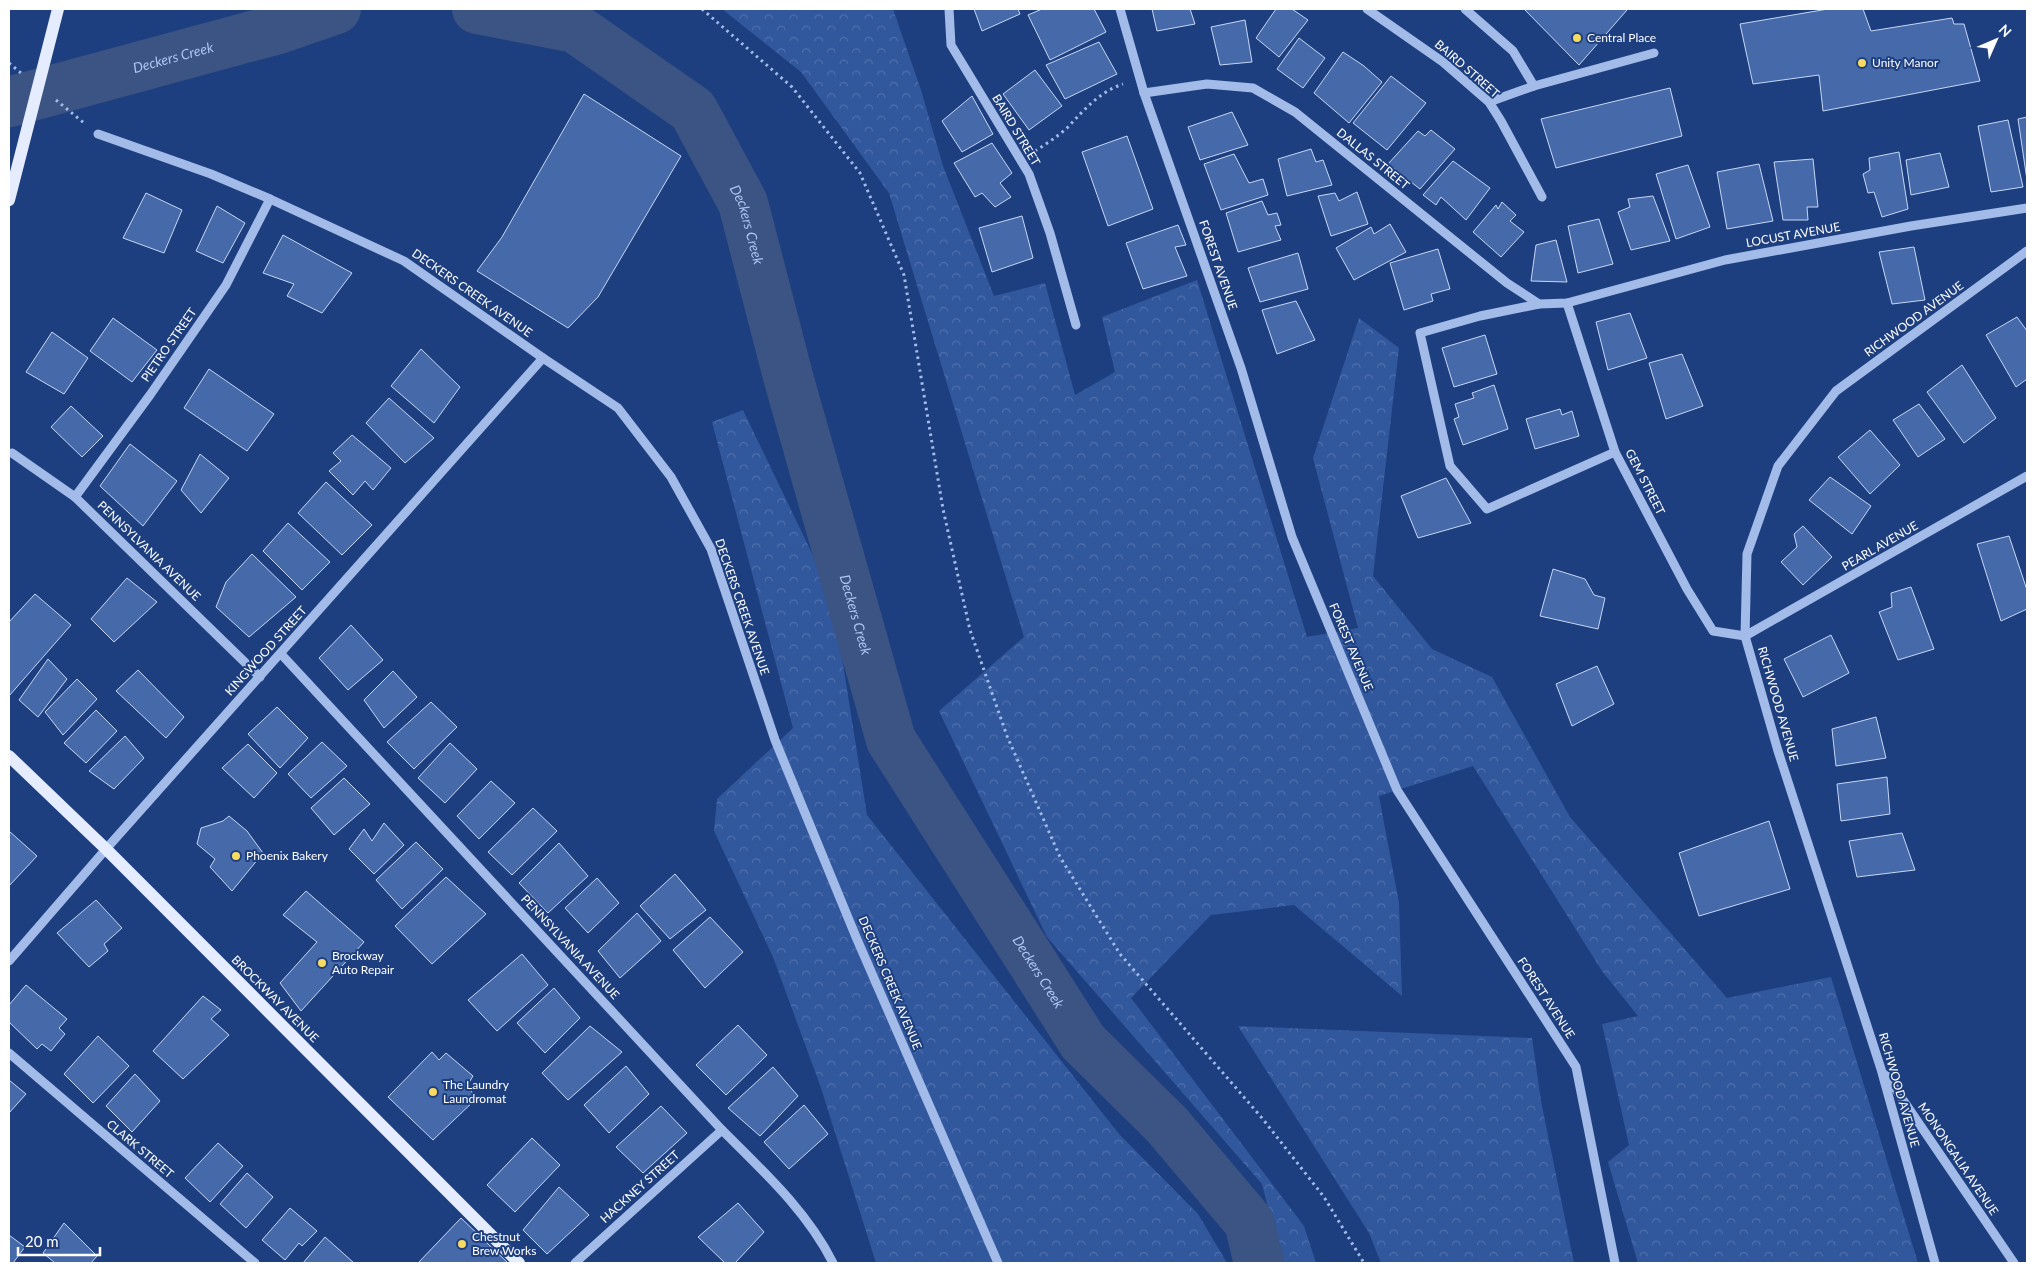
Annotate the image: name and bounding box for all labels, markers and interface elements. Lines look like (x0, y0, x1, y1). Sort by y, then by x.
north arrow (1971, 15, 2021, 65)
text: N (1996, 21, 2015, 40)
place label: Central Place (1587, 30, 1656, 45)
marker: Central Place (1571, 32, 1583, 44)
street label: BAIRD STREET (1432, 36, 1503, 101)
water label: Deckers Creek (131, 38, 215, 76)
place label: Unity Manor (1872, 55, 1939, 70)
marker: Unity Manor (1856, 57, 1868, 69)
street label: BAIRD STREET (989, 91, 1044, 168)
street label: DALLAS STREET (1334, 125, 1413, 192)
water label: Deckers Creek (727, 182, 768, 267)
street label: FOREST AVENUE (1196, 218, 1241, 312)
street label: LOCUST AVENUE (1745, 219, 1841, 250)
street label: DECKERS CREEK AVENUE (409, 245, 535, 340)
street label: RICHWOOD AVENUE (1861, 278, 1966, 360)
street label: PIETRO STREET (138, 305, 200, 385)
street label: GEM STREET (1622, 446, 1668, 517)
street label: PENNSYLVANIA AVENUE (95, 498, 204, 604)
street label: PEARL AVENUE (1839, 518, 1921, 573)
street label: DECKERS CREEK AVENUE (712, 537, 773, 677)
water label: Deckers Creek (837, 573, 876, 657)
street label: FOREST AVENUE (1326, 601, 1377, 693)
street label: KINGWOOD STREET (222, 603, 310, 698)
street label: RICHWOOD AVENUE (1755, 645, 1802, 763)
place label: Phoenix Bakery (246, 848, 329, 863)
marker: Phoenix Bakery (230, 850, 242, 862)
street label: PENNSYLVANIA AVENUE (518, 891, 623, 1002)
street label: DECKERS CREEK AVENUE (856, 914, 925, 1052)
water label: Deckers Creek (1010, 932, 1068, 1011)
place label: Brockway Auto Repair (332, 948, 395, 977)
street label: BROCKWAY AVENUE (229, 952, 322, 1045)
street label: FOREST AVENUE (1514, 954, 1578, 1041)
marker: Brockway Auto Repair (316, 957, 328, 969)
street label: RICHWOOD AVENUE (1876, 1031, 1923, 1149)
place label: The Laundry Laundromat (443, 1077, 510, 1106)
marker: The Laundry Laundromat (427, 1086, 439, 1098)
street label: MONONGALIA AVENUE (1915, 1099, 2002, 1218)
street label: CLARK STREET (104, 1116, 177, 1181)
street label: HACKNEY STREET (597, 1147, 682, 1226)
scale bar (18, 1224, 100, 1256)
place label: Chestnut Brew Works (472, 1229, 536, 1258)
text: 20 m (25, 1232, 59, 1250)
marker: Chestnut Brew Works (456, 1238, 468, 1250)

